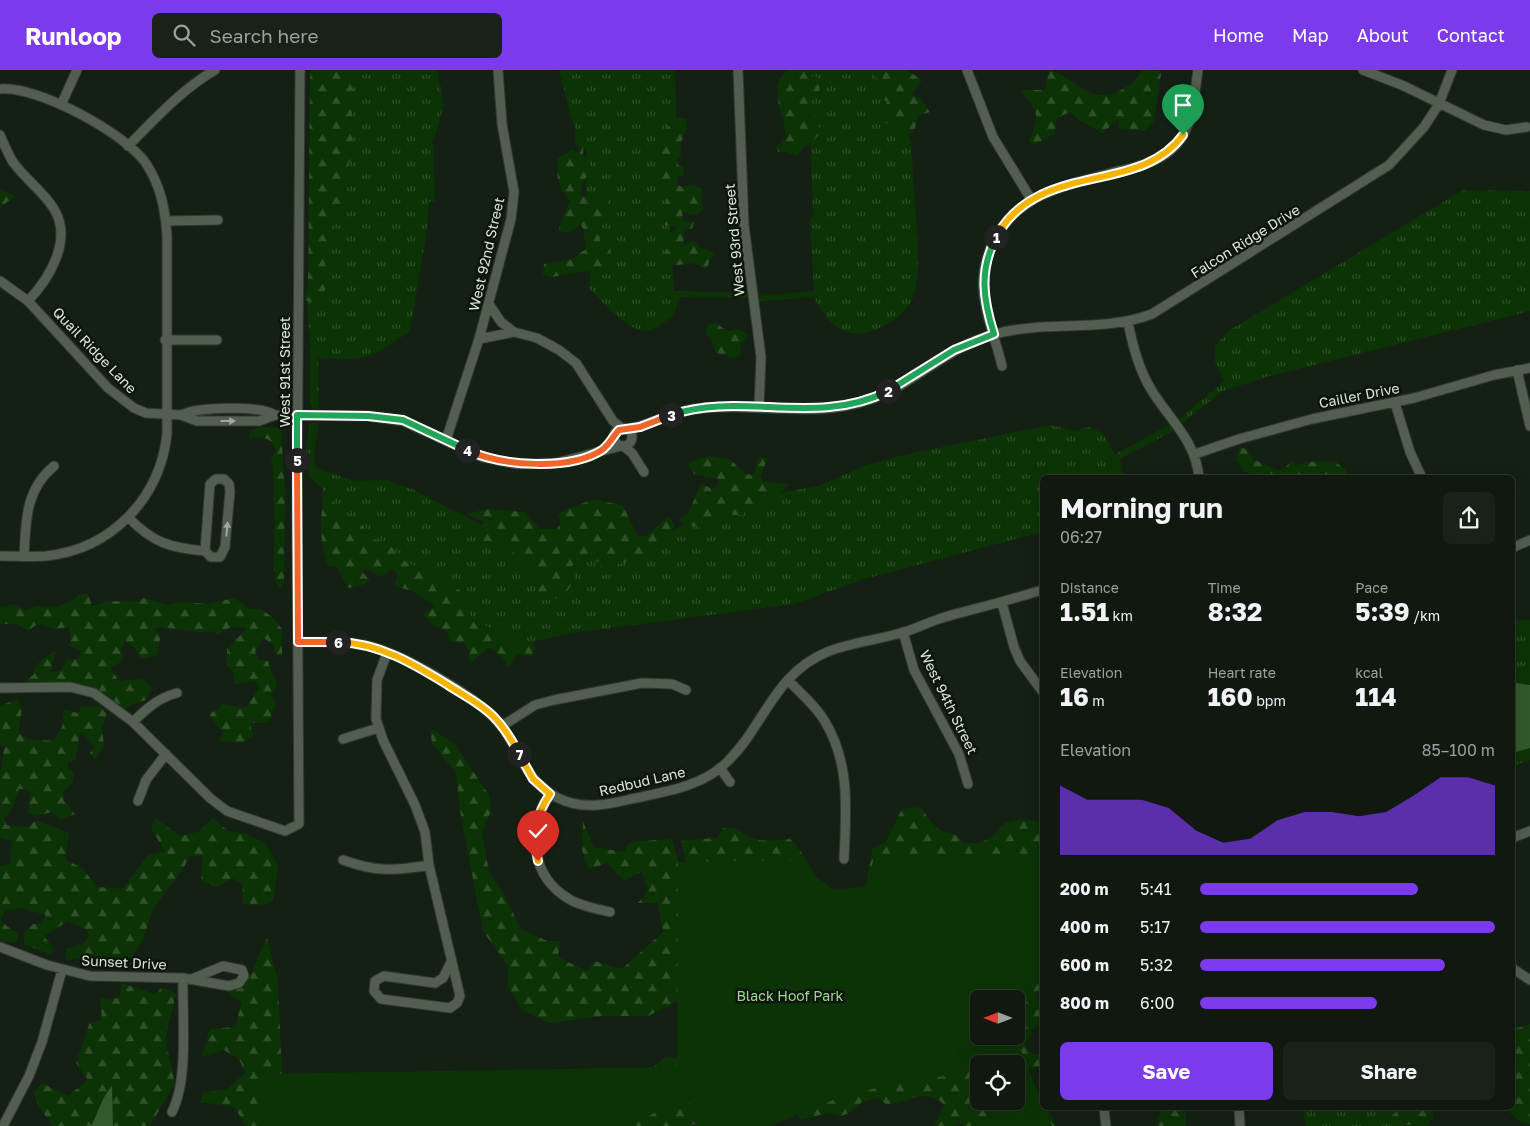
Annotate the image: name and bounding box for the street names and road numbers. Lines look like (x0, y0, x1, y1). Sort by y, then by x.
street label: West 93rd Street (721, 183, 747, 297)
street label: West 92nd Street (465, 195, 507, 313)
street label: Falcon Ridge Drive (1187, 201, 1303, 281)
street label: Quail Ridge Lane (50, 303, 140, 397)
street label: West 91st Street (276, 317, 293, 427)
street label: Cailler Drive (1317, 379, 1401, 411)
street label: West 94th Street (916, 647, 982, 757)
street label: Redbud Lane (597, 763, 687, 799)
street label: Sunset Drive (81, 951, 167, 973)

